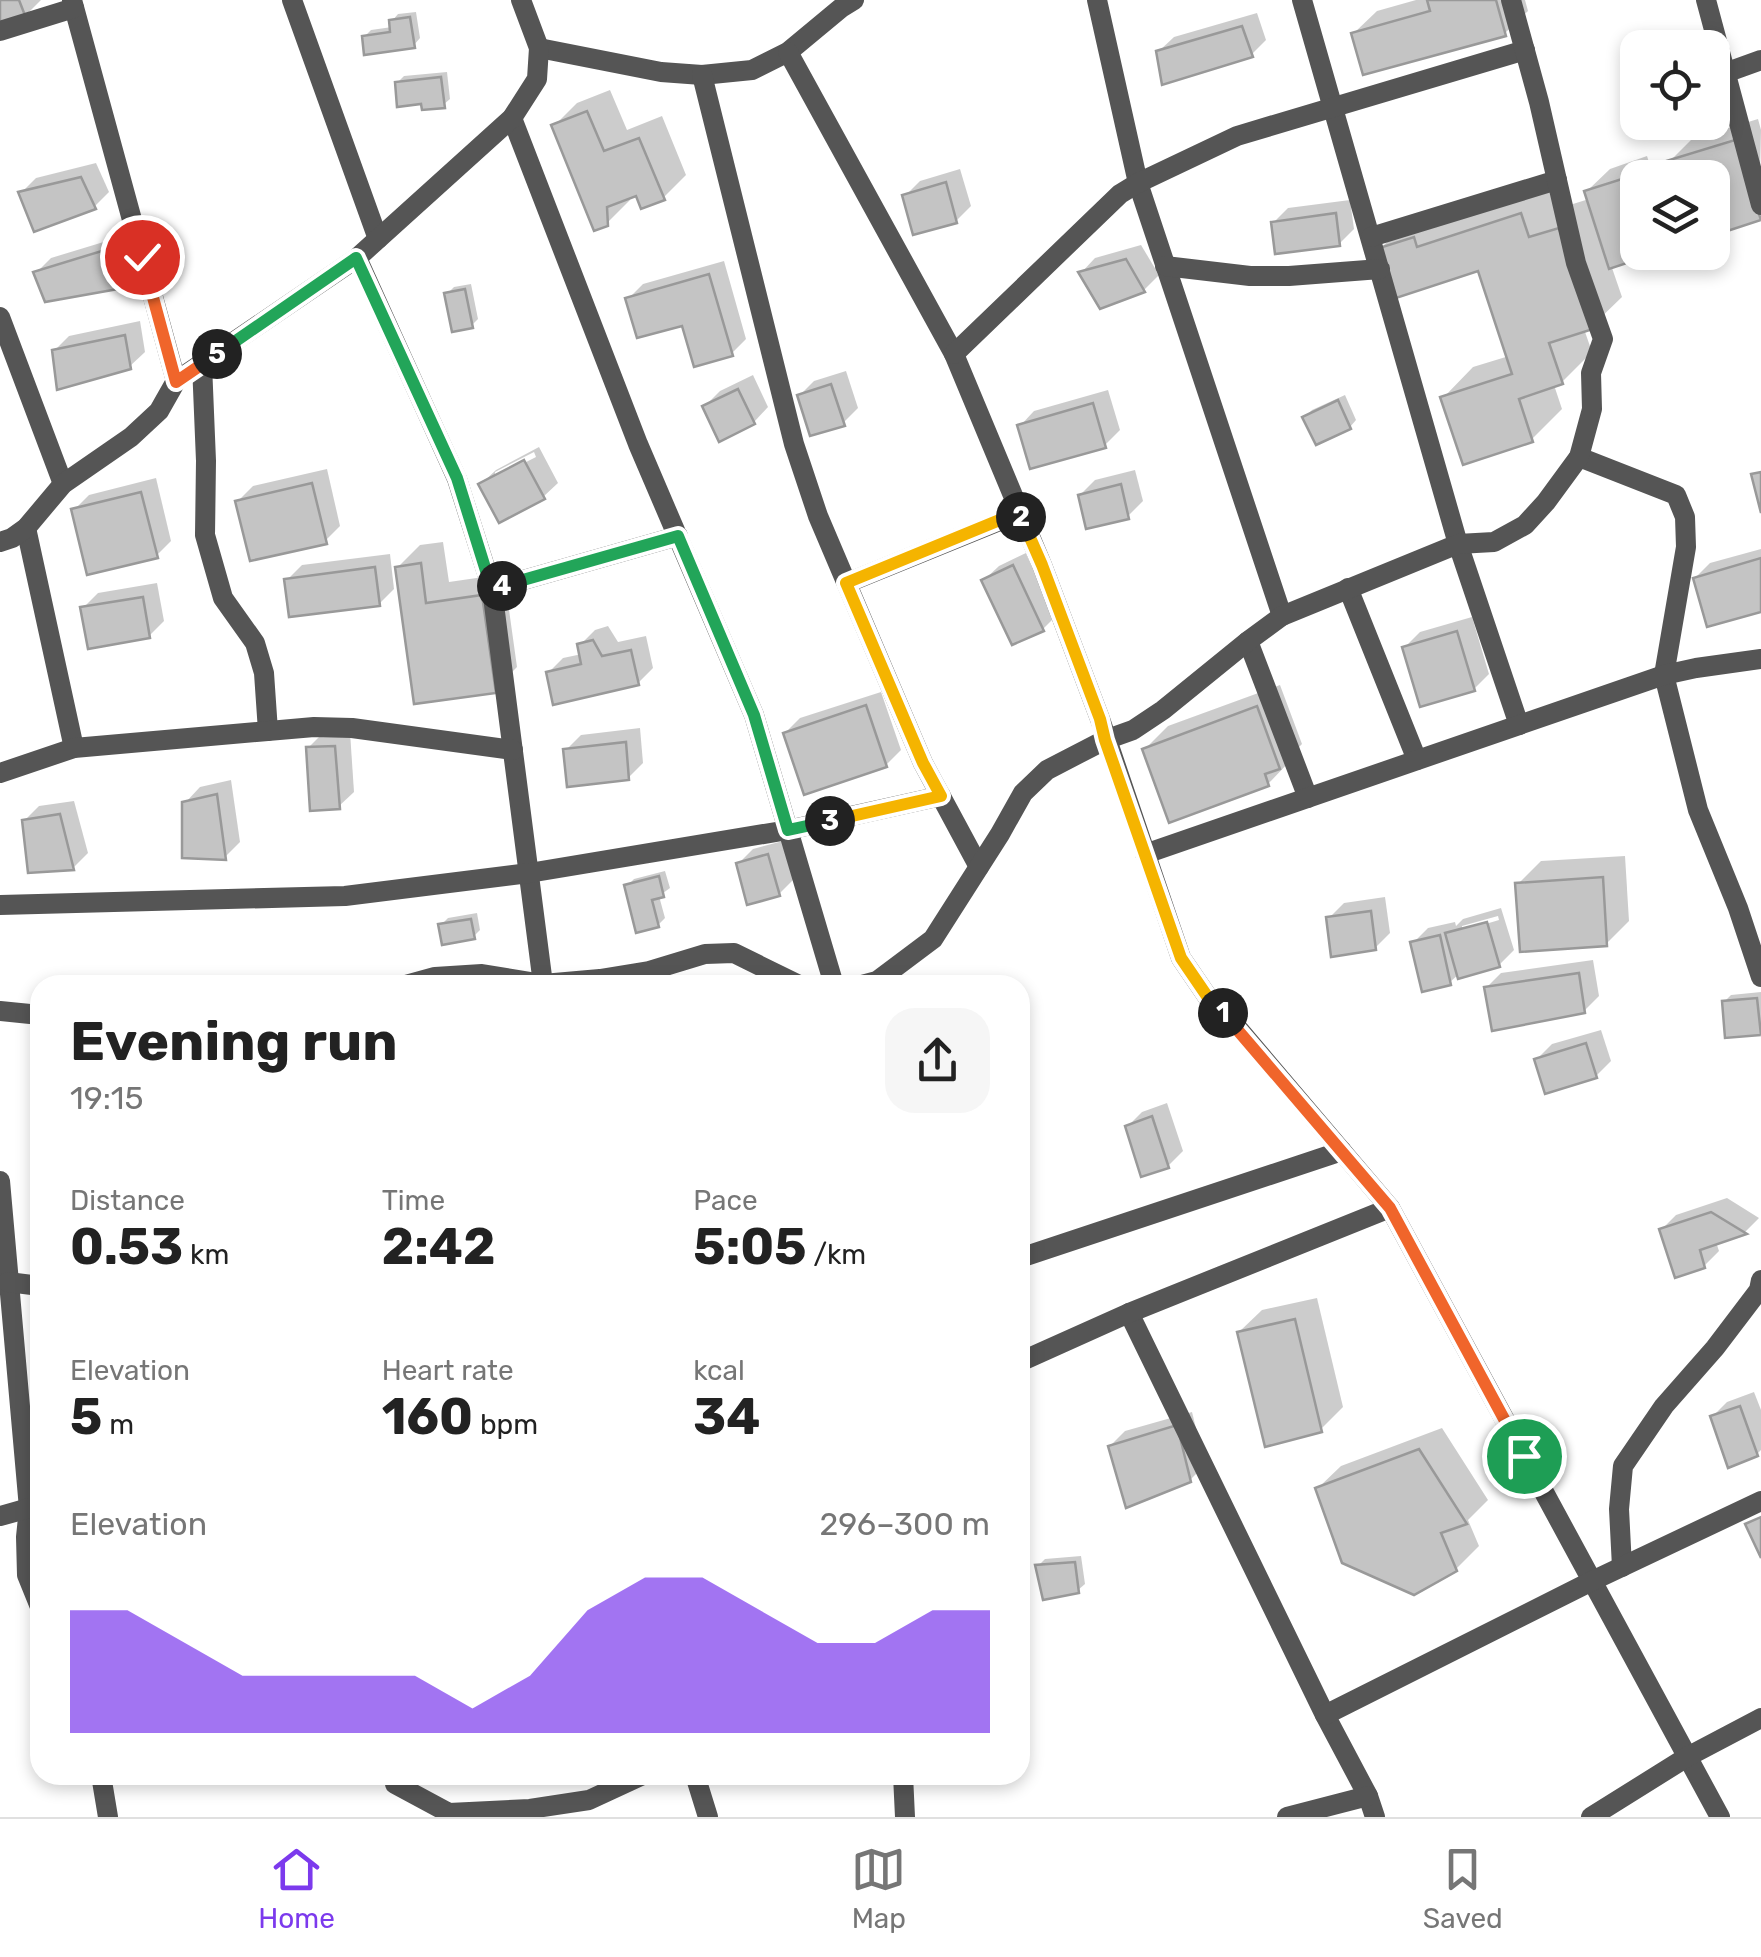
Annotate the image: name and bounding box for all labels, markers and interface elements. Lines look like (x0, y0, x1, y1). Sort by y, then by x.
map controls (1620, 30, 1730, 270)
button: locate (1620, 30, 1730, 140)
button: layers (1620, 160, 1730, 270)
pin (100, 215, 185, 300)
icon: check (115, 230, 170, 285)
pin: 5 (192, 329, 242, 379)
text: 5 (208, 337, 226, 370)
pin: 2 (996, 492, 1046, 542)
text: 2 (1012, 500, 1030, 533)
pin: 4 (477, 561, 527, 611)
text: 4 (492, 569, 512, 602)
pin: 3 (805, 796, 855, 846)
text: 3 (821, 804, 839, 837)
pin: 1 (1198, 988, 1248, 1038)
text: 1 (1216, 996, 1230, 1029)
button: share (885, 1008, 990, 1113)
text: Evening run (70, 1009, 398, 1074)
text: 19:15 (70, 1079, 144, 1117)
text: Distance (70, 1184, 185, 1217)
text: Time (382, 1184, 445, 1217)
text: Pace (693, 1184, 758, 1217)
text: 0.53 (70, 1217, 183, 1277)
text: 2:42 (382, 1217, 495, 1277)
text: 5:05 (693, 1217, 807, 1277)
text: km (183, 1238, 229, 1271)
text: /km (807, 1238, 866, 1271)
text: Elevation (70, 1354, 190, 1387)
text: Heart rate (382, 1354, 514, 1387)
text: kcal (693, 1354, 745, 1387)
text: 5 (70, 1387, 102, 1447)
text: 160 (382, 1387, 473, 1447)
text: 34 (693, 1387, 760, 1447)
text: m (102, 1408, 134, 1441)
text: bpm (473, 1408, 538, 1441)
pin (1482, 1414, 1567, 1499)
icon: arrive (1497, 1429, 1552, 1484)
text: Elevation (70, 1505, 207, 1543)
text: 296–300 m (819, 1505, 990, 1543)
tab: Home (258, 1842, 335, 1935)
tab: Map (851, 1842, 906, 1935)
tab: Saved (1423, 1842, 1503, 1935)

